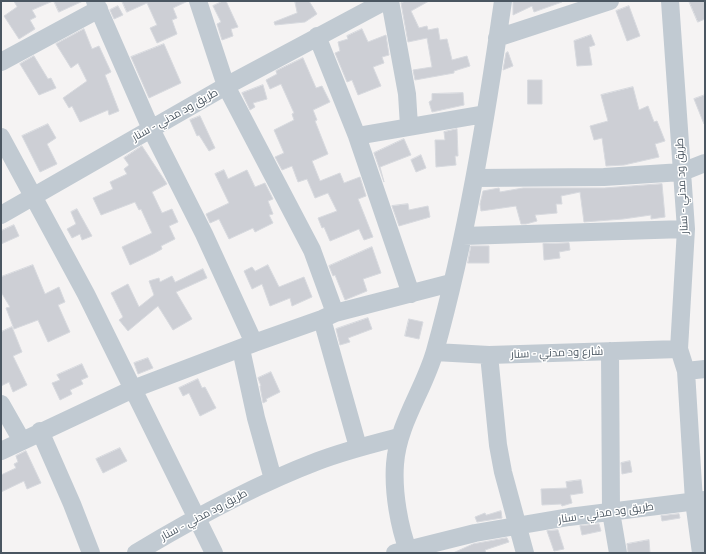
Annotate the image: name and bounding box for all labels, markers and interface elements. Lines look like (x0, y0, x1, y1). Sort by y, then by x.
street label: طريق ود مدني - سنار (130, 86, 220, 144)
street label: طريق ود مدني - سنار (673, 138, 691, 234)
street label: شارع ود مدني - سنار (511, 345, 603, 361)
street label: طريق ود مدني - سنار (158, 487, 250, 543)
street label: طريق ود مدني - سنار (557, 500, 655, 526)

